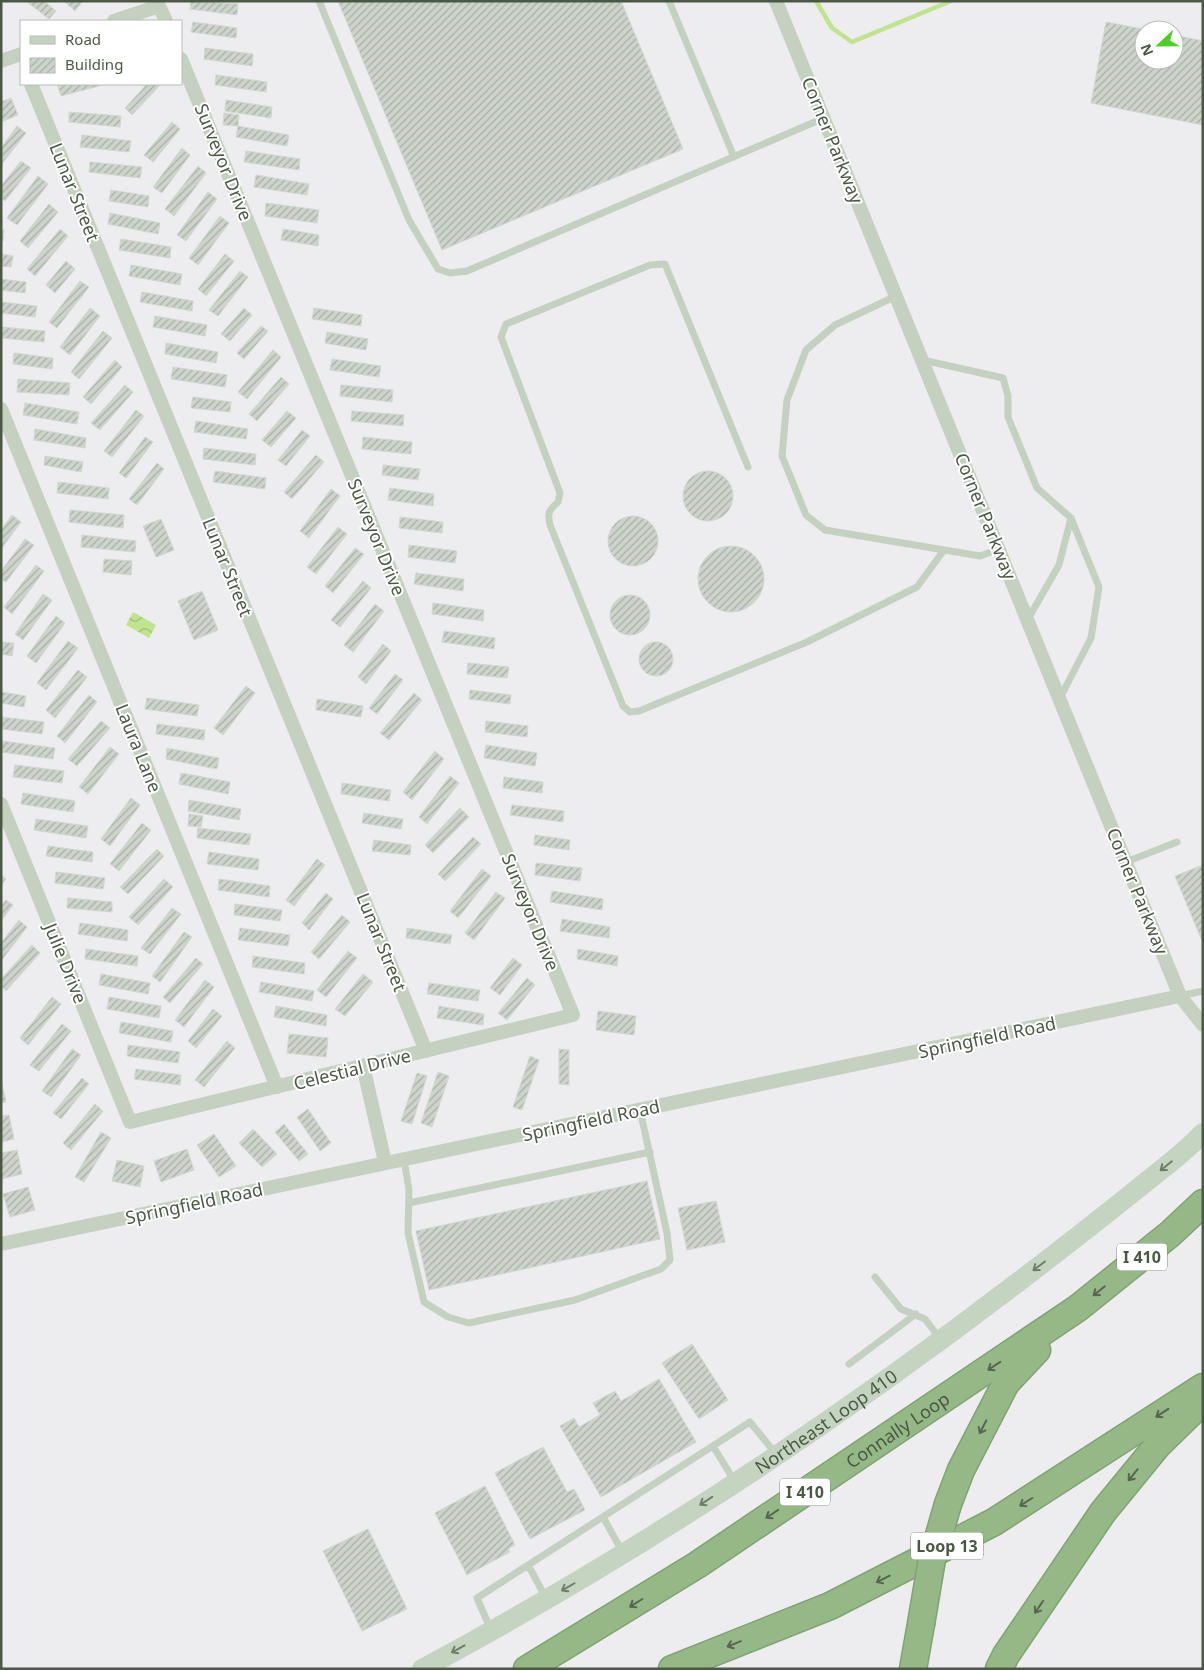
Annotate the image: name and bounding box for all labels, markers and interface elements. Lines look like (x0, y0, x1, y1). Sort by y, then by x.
legend (20, 20, 182, 85)
north arrow (1134, 20, 1184, 70)
text: Road (65, 29, 101, 49)
text: N (1136, 41, 1157, 59)
text: Building (65, 54, 123, 74)
street label: Corner Parkway (797, 73, 870, 208)
street label: Surveyor Drive (190, 100, 258, 224)
street label: Lunar Street (44, 139, 106, 245)
street label: Corner Parkway (950, 449, 1023, 584)
street label: Surveyor Drive (343, 475, 411, 599)
street label: Lunar Street (197, 514, 259, 620)
street label: Laura Lane (110, 700, 168, 796)
street label: Corner Parkway (1102, 824, 1175, 959)
street label: Surveyor Drive (497, 850, 565, 974)
street label: Lunar Street (351, 889, 413, 995)
street label: Julie Drive (38, 917, 93, 1007)
street label: Springfield Road (916, 1011, 1058, 1063)
street label: Celestial Drive (291, 1043, 413, 1095)
street label: Springfield Road (520, 1094, 662, 1146)
one-way arrow (1160, 1160, 1173, 1171)
street label: Springfield Road (123, 1177, 265, 1229)
road number: I 410 (1117, 1244, 1167, 1270)
one-way arrow (1033, 1261, 1046, 1272)
one-way arrow (1093, 1286, 1106, 1297)
one-way arrow (988, 1361, 1002, 1371)
street label: Northeast Loop 410 (750, 1364, 902, 1479)
street label: Connally Loop (841, 1386, 954, 1473)
one-way arrow (1155, 1408, 1169, 1419)
one-way arrow (978, 1420, 988, 1435)
one-way arrow (1128, 1468, 1139, 1481)
road number: I 410 (780, 1478, 830, 1505)
one-way arrow (699, 1496, 713, 1507)
one-way arrow (1019, 1497, 1033, 1507)
one-way arrow (765, 1509, 779, 1519)
road number: Loop 13 (911, 1532, 983, 1560)
one-way arrow (876, 1575, 891, 1584)
one-way arrow (560, 1582, 575, 1592)
one-way arrow (629, 1598, 643, 1608)
one-way arrow (1034, 1599, 1044, 1613)
one-way arrow (727, 1640, 742, 1649)
one-way arrow (451, 1644, 466, 1654)

